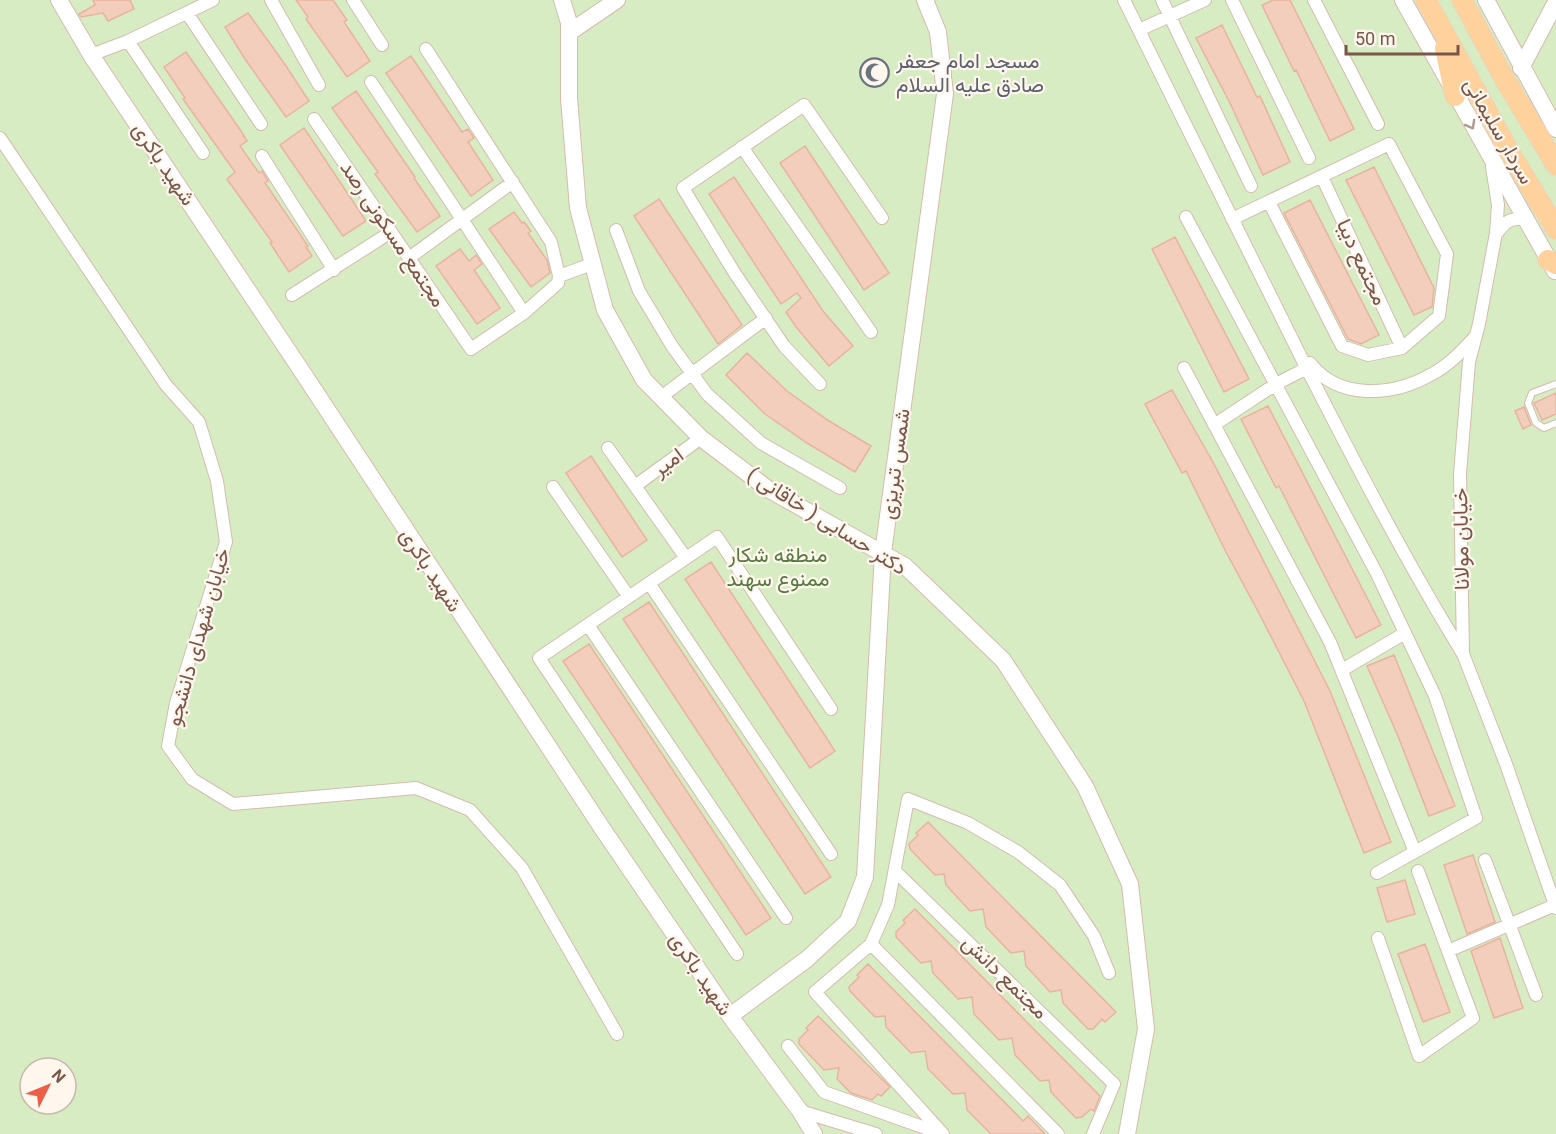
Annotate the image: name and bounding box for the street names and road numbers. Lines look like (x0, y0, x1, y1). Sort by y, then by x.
street label: سردار سلیمانی (1458, 74, 1539, 189)
street label: شهید باکری (127, 118, 200, 211)
street label: مجتمع مسکونی رصد (334, 156, 451, 313)
street label: مجتمع دیبا (1330, 215, 1392, 310)
street label: شمس تبریزی (875, 407, 916, 521)
street label: امیر (647, 443, 689, 483)
street label: دکتر حسابی ( خاقانی ) (742, 462, 911, 581)
street label: خیابان مولانا (1448, 488, 1475, 590)
street label: شهید باکری (394, 524, 467, 617)
street label: خیابان شهدای دانشجو (161, 545, 236, 729)
street label: شهید باکری (664, 928, 737, 1021)
street label: مجتمع دانش (956, 930, 1053, 1025)

